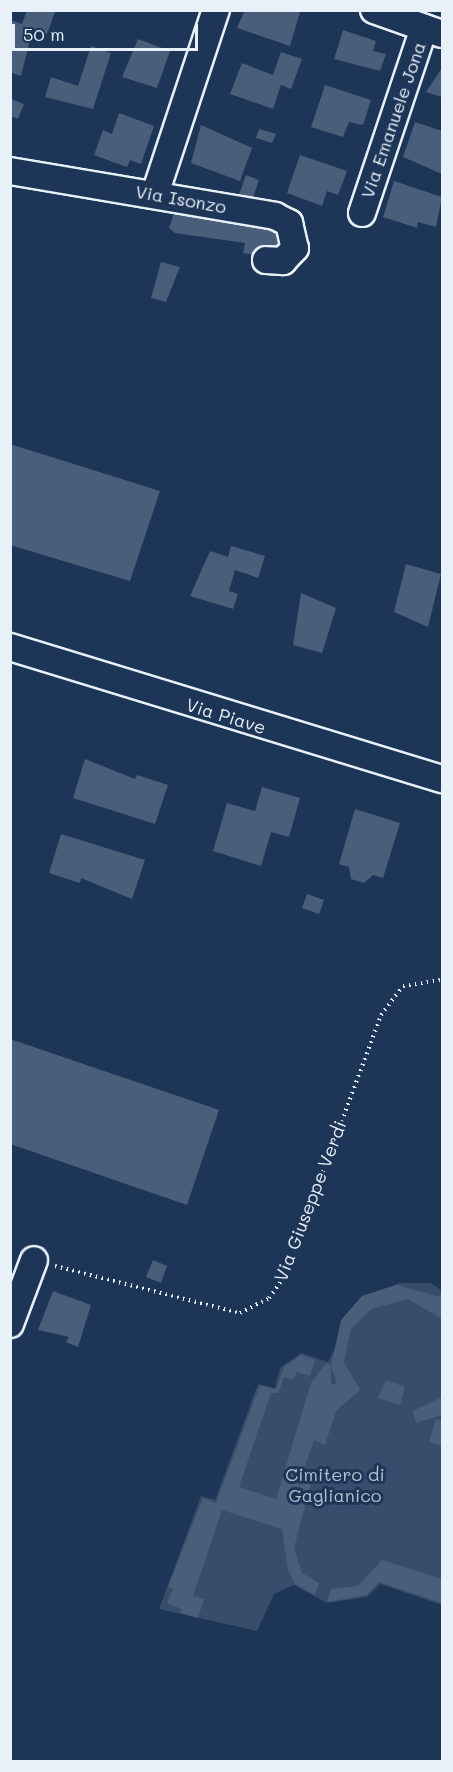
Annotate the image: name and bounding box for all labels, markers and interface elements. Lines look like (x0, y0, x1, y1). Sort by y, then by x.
scale bar (15, 12, 201, 50)
text: 50 m (23, 22, 65, 46)
street label: Via Emanuele Jona (356, 39, 430, 201)
street label: Via Isonzo (134, 180, 228, 218)
street label: Via Piave (183, 694, 269, 738)
street label: Via Giuseppe Verdi (269, 1118, 351, 1284)
park label: Cimitero di Gaglianico (285, 1464, 385, 1506)

